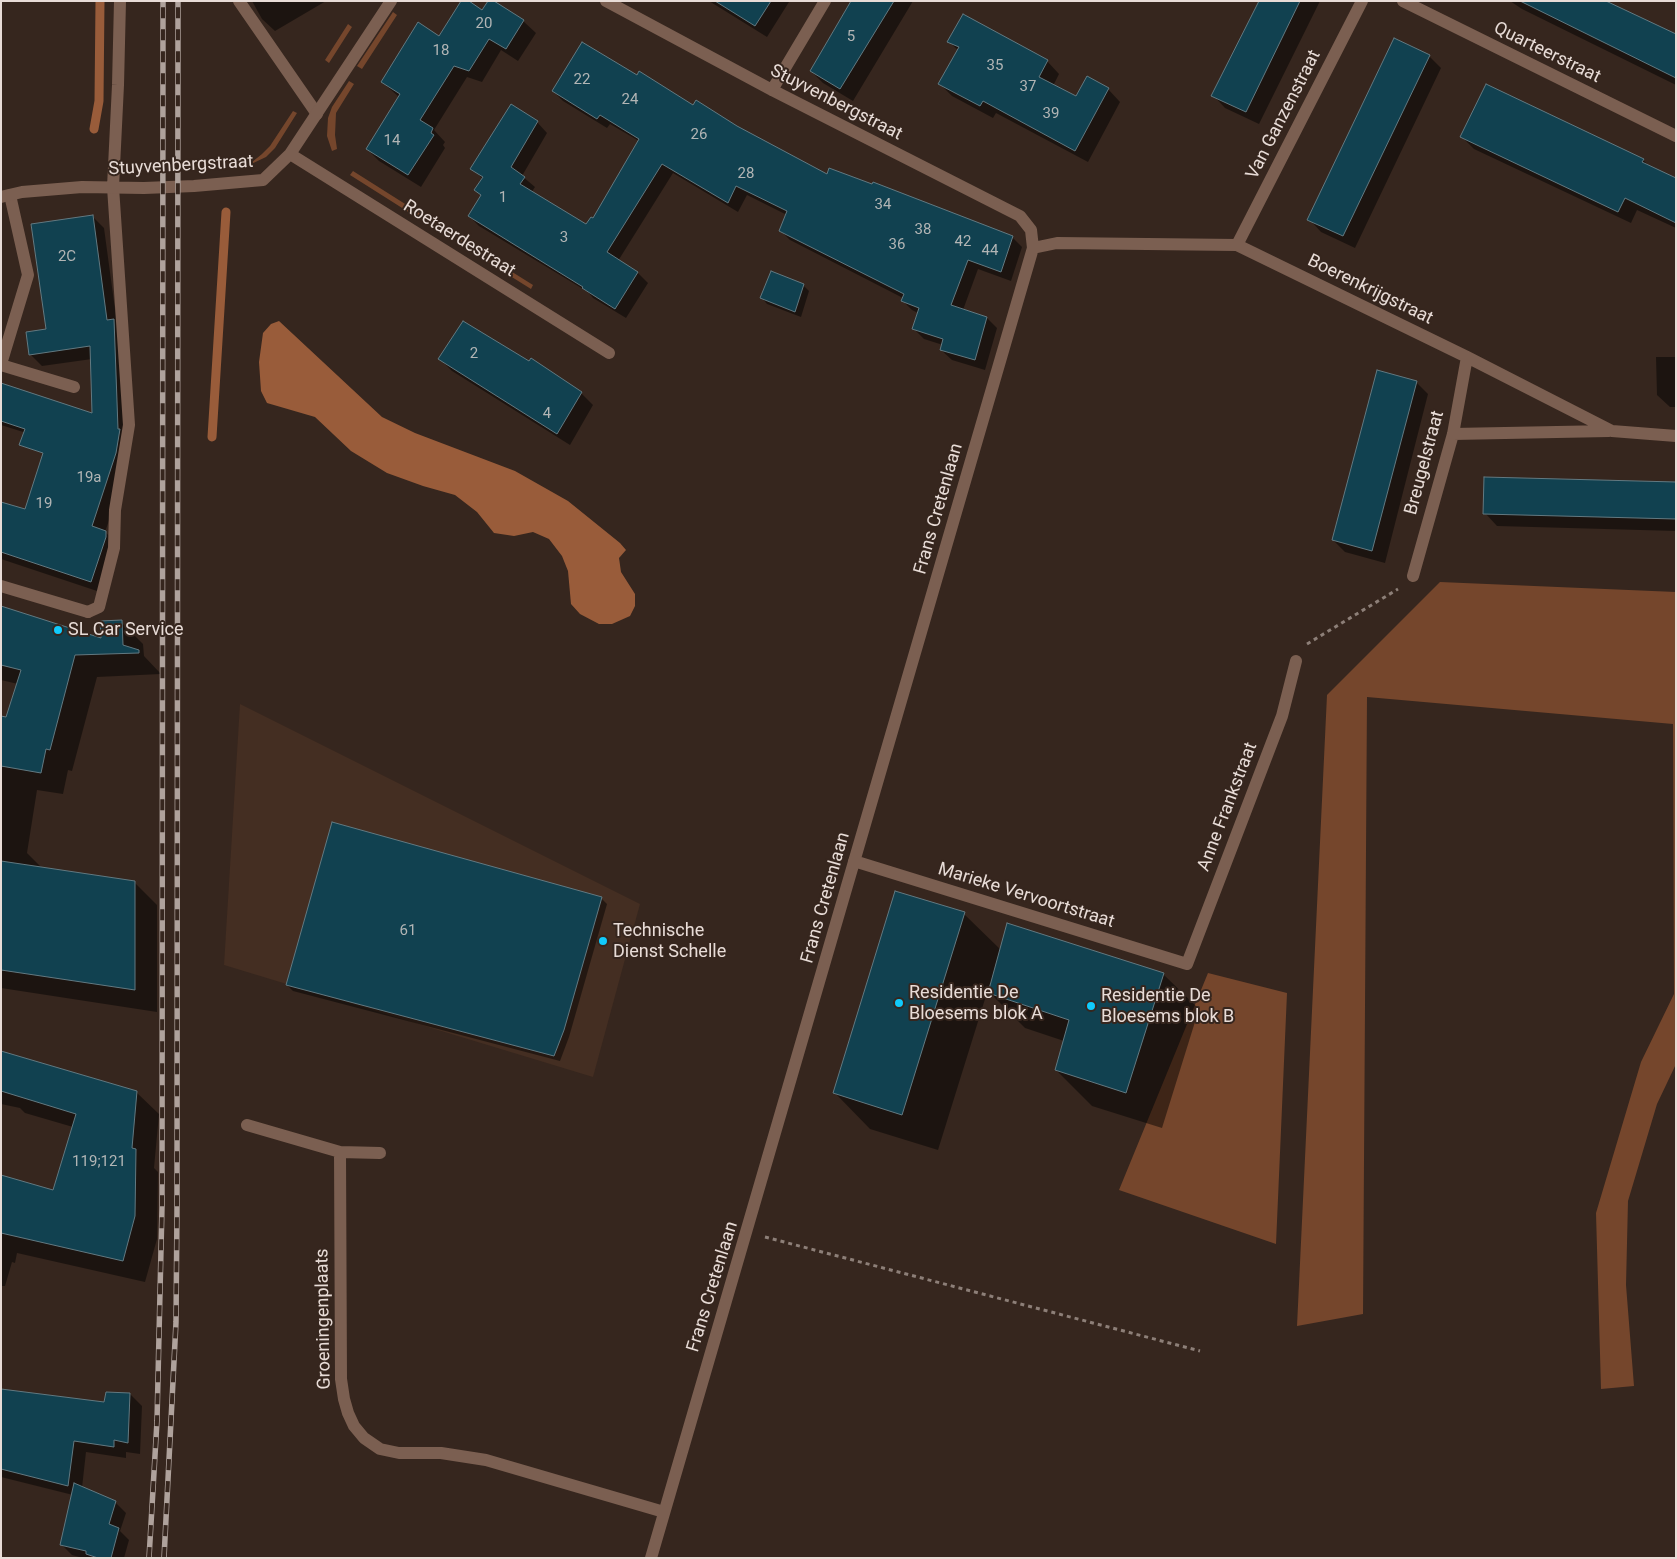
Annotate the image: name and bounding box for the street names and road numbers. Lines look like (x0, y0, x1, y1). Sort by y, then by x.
street label: Quarteerstraat (1490, 18, 1604, 88)
street label: Van Ganzenstraat (1242, 47, 1326, 183)
street label: Stuyvenbergstraat (766, 60, 906, 146)
street label: Stuyvenbergstraat (108, 151, 254, 181)
street label: Roetaerdestraat (399, 196, 519, 282)
street label: Boerenkrijgstraat (1304, 250, 1436, 330)
street label: Breugelstraat (1401, 409, 1449, 517)
street label: Frans Cretenlaan (910, 441, 968, 577)
street label: Anne Frankstraat (1193, 739, 1263, 875)
street label: Frans Cretenlaan (797, 830, 855, 966)
street label: Marieke Vervoortstraat (935, 859, 1117, 933)
street label: Frans Cretenlaan (683, 1219, 743, 1355)
street label: Groeningenplaats (312, 1248, 336, 1390)

